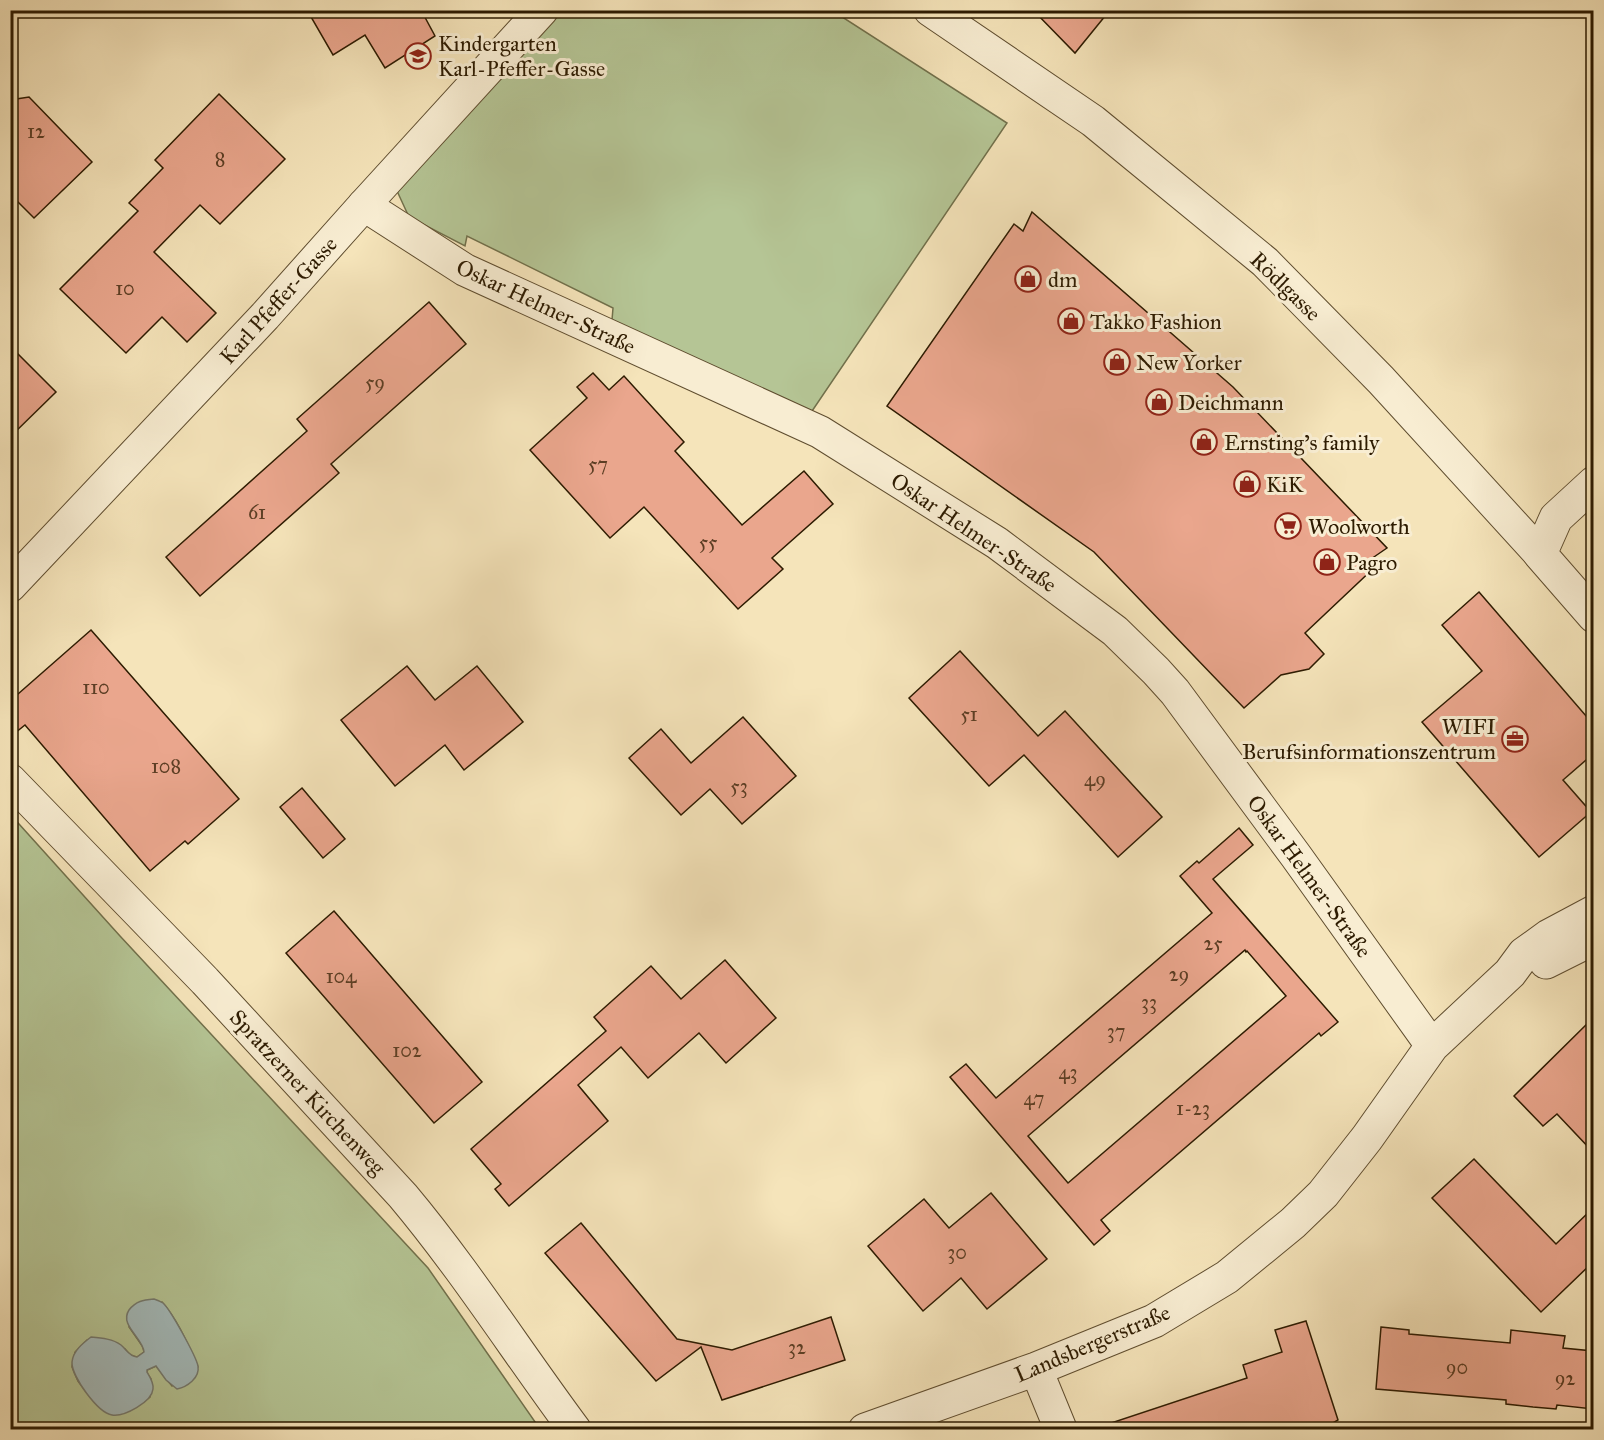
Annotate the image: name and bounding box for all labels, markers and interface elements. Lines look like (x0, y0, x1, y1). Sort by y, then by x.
place label: Kindergarten Karl-Pfeffer-Gasse (438, 30, 605, 82)
school or university icon: Kindergarten Karl-Pfeffer-Gasse (403, 41, 433, 71)
house number: 12 (27, 119, 45, 143)
house number: 8 (215, 147, 225, 171)
street label: Karl Pfeffer-Gasse (214, 231, 343, 370)
street label: Rödlgasse (1245, 246, 1327, 327)
street label: Oskar Helmer-Straße (452, 253, 640, 360)
shop icon: dm (1013, 264, 1043, 294)
place label: dm (1048, 266, 1078, 293)
house number: 10 (115, 276, 135, 300)
shop icon: Takko Fashion (1056, 306, 1086, 336)
place label: Takko Fashion (1090, 308, 1222, 335)
shop icon: New Yorker (1102, 347, 1132, 377)
place label: New Yorker (1136, 349, 1243, 376)
house number: 59 (365, 370, 385, 394)
shop icon: Deichmann (1144, 387, 1174, 417)
place label: Deichmann (1178, 389, 1284, 416)
shop icon: Ernsting's family (1189, 427, 1219, 457)
place label: Ernsting's family (1224, 429, 1380, 456)
house number: 57 (588, 452, 608, 476)
street label: Oskar Helmer-Straße (886, 467, 1062, 598)
shop icon: KiK (1232, 469, 1262, 499)
place label: KiK (1266, 471, 1305, 498)
house number: 61 (248, 500, 266, 524)
supermarket icon: Woolworth (1273, 511, 1303, 541)
place label: Woolworth (1308, 513, 1410, 540)
house number: 55 (699, 530, 717, 554)
shop icon: Pagro (1312, 547, 1342, 577)
place label: Pagro (1346, 549, 1397, 576)
house number: 110 (82, 675, 110, 699)
house number: 51 (960, 702, 978, 726)
place label: WIFI Berufsinformationszentrum (1242, 713, 1497, 765)
office icon: WIFI Berufsinformationszentrum (1500, 724, 1530, 754)
house number: 108 (151, 754, 181, 778)
house number: 49 (1084, 767, 1106, 791)
house number: 53 (730, 774, 748, 798)
street label: Oskar Helmer-Straße (1241, 790, 1378, 963)
house number: 25 (1203, 931, 1223, 955)
house number: 29 (1169, 962, 1189, 986)
house number: 104 (326, 964, 357, 988)
house number: 33 (1141, 990, 1157, 1014)
street label: Spratzerner Kirchenweg (224, 1004, 392, 1181)
house number: 37 (1107, 1019, 1125, 1043)
house number: 102 (392, 1038, 422, 1062)
house number: 43 (1058, 1060, 1078, 1084)
house number: 47 (1024, 1086, 1044, 1110)
house number: 1-23 (1176, 1096, 1210, 1120)
house number: 30 (947, 1240, 967, 1264)
street label: Landsbergerstraße (1010, 1299, 1174, 1388)
house number: 32 (788, 1335, 806, 1359)
house number: 90 (1446, 1355, 1468, 1379)
house number: 92 (1555, 1366, 1575, 1390)

